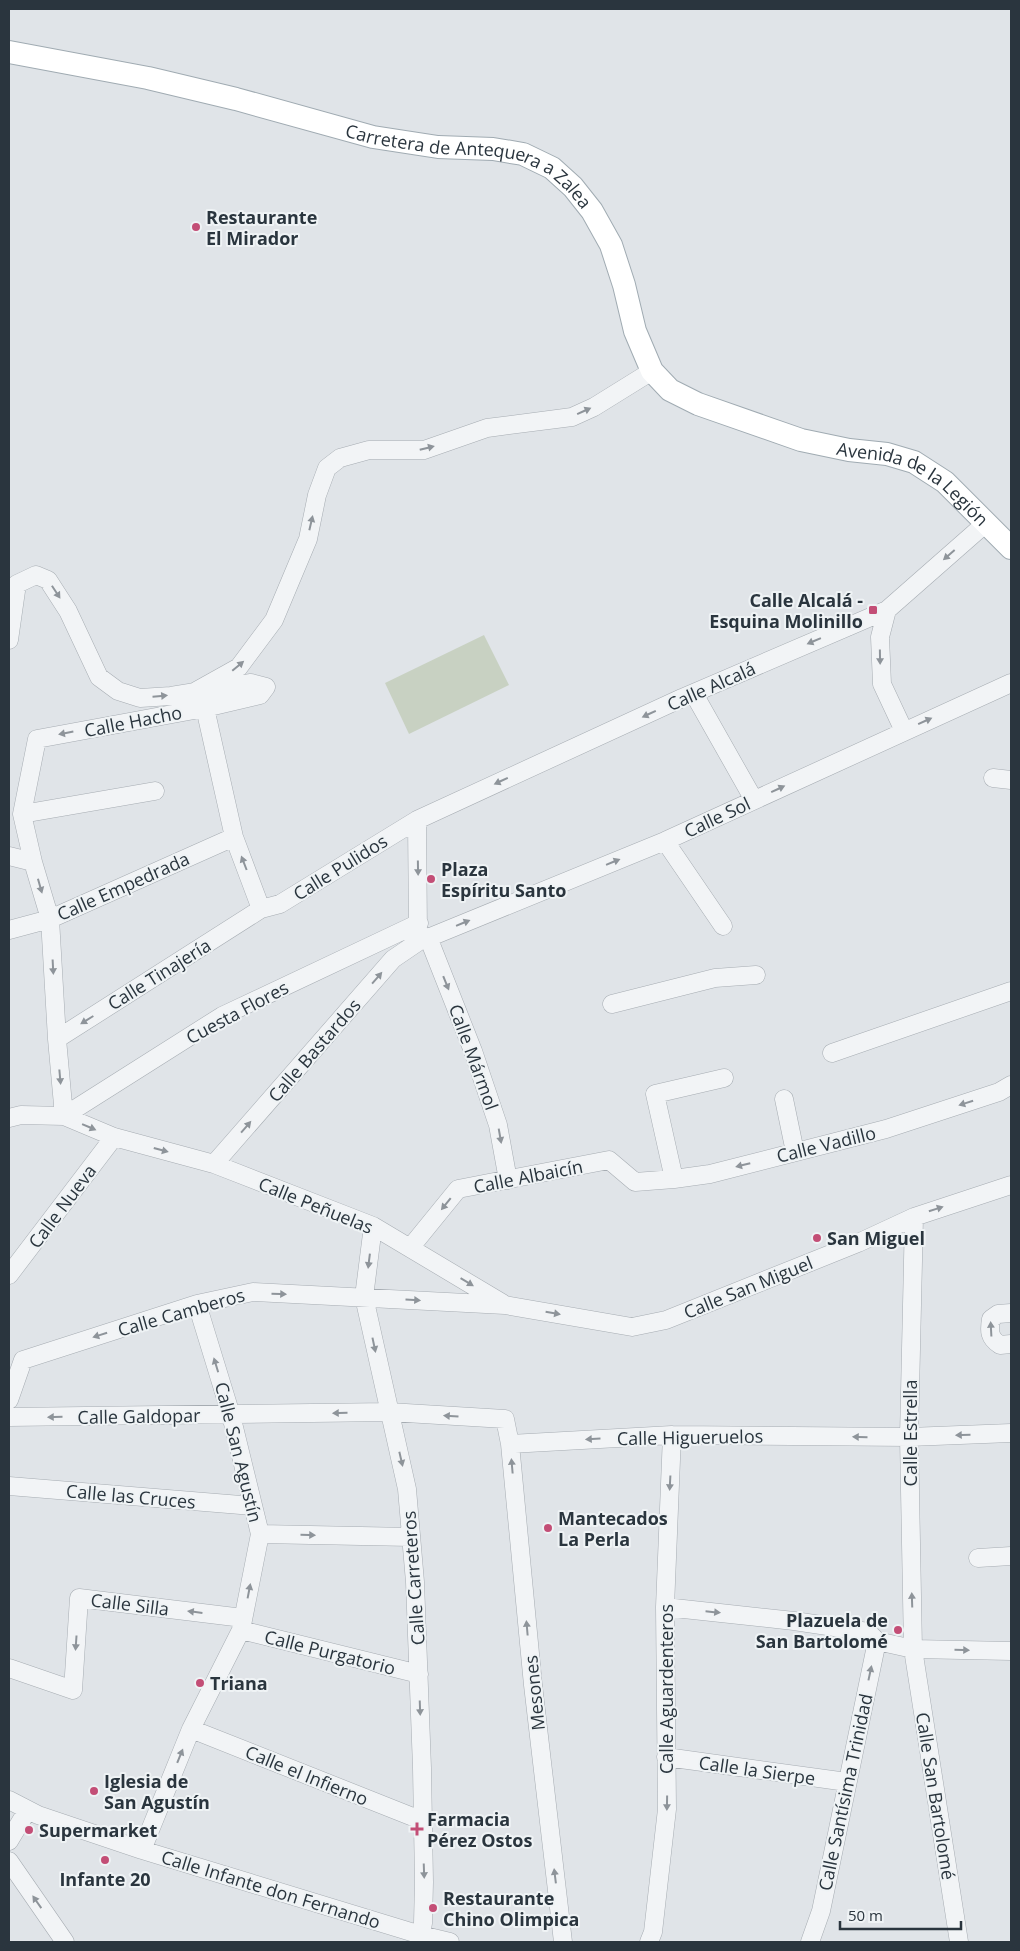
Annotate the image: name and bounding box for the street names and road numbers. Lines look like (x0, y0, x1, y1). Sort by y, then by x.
street label: Carretera de Antequera a Zalea (343, 118, 597, 213)
street label: Avenida de la Legión (835, 436, 994, 531)
street label: Calle Alcalá (663, 656, 759, 716)
street label: Calle Hacho (82, 700, 184, 742)
street label: Calle Sol (680, 791, 754, 843)
street label: Calle Pulidos (288, 829, 392, 905)
street label: Calle Empedrada (53, 846, 193, 926)
street label: Calle Tinajería (103, 933, 215, 1015)
street label: Cuesta Flores (182, 975, 292, 1049)
street label: Calle Bastardos (262, 993, 366, 1107)
street label: Calle Mármol (444, 1001, 504, 1113)
street label: Calle Vadillo (774, 1120, 878, 1168)
street label: Calle Albaicín (471, 1154, 585, 1198)
street label: Calle Nueva (23, 1159, 101, 1253)
street label: Calle Peñuelas (255, 1171, 377, 1239)
street label: Calle San Miguel (680, 1250, 816, 1324)
street label: Calle Camberos (115, 1282, 247, 1342)
street label: Calle San Agustín (210, 1379, 268, 1525)
street label: Calle Estrella (898, 1380, 922, 1486)
street label: Calle Galdopar (77, 1403, 201, 1429)
street label: Calle Higueruelos (617, 1424, 763, 1450)
street label: Calle las Cruces (65, 1478, 197, 1514)
street label: Calle Carreteros (396, 1510, 430, 1646)
street label: Calle Silla (89, 1587, 171, 1621)
street label: Calle Aguardenteros (654, 1604, 678, 1774)
street label: Calle Purgatorio (262, 1624, 398, 1680)
street label: Mesones (518, 1654, 550, 1732)
street label: Calle Santísima Trinidad (812, 1691, 878, 1893)
street label: Calle San Bartolomé (911, 1711, 961, 1881)
street label: Calle el Infierno (242, 1739, 372, 1811)
street label: Calle la Sierpe (697, 1750, 817, 1790)
street label: Calle Infante don Fernando (159, 1844, 383, 1934)

